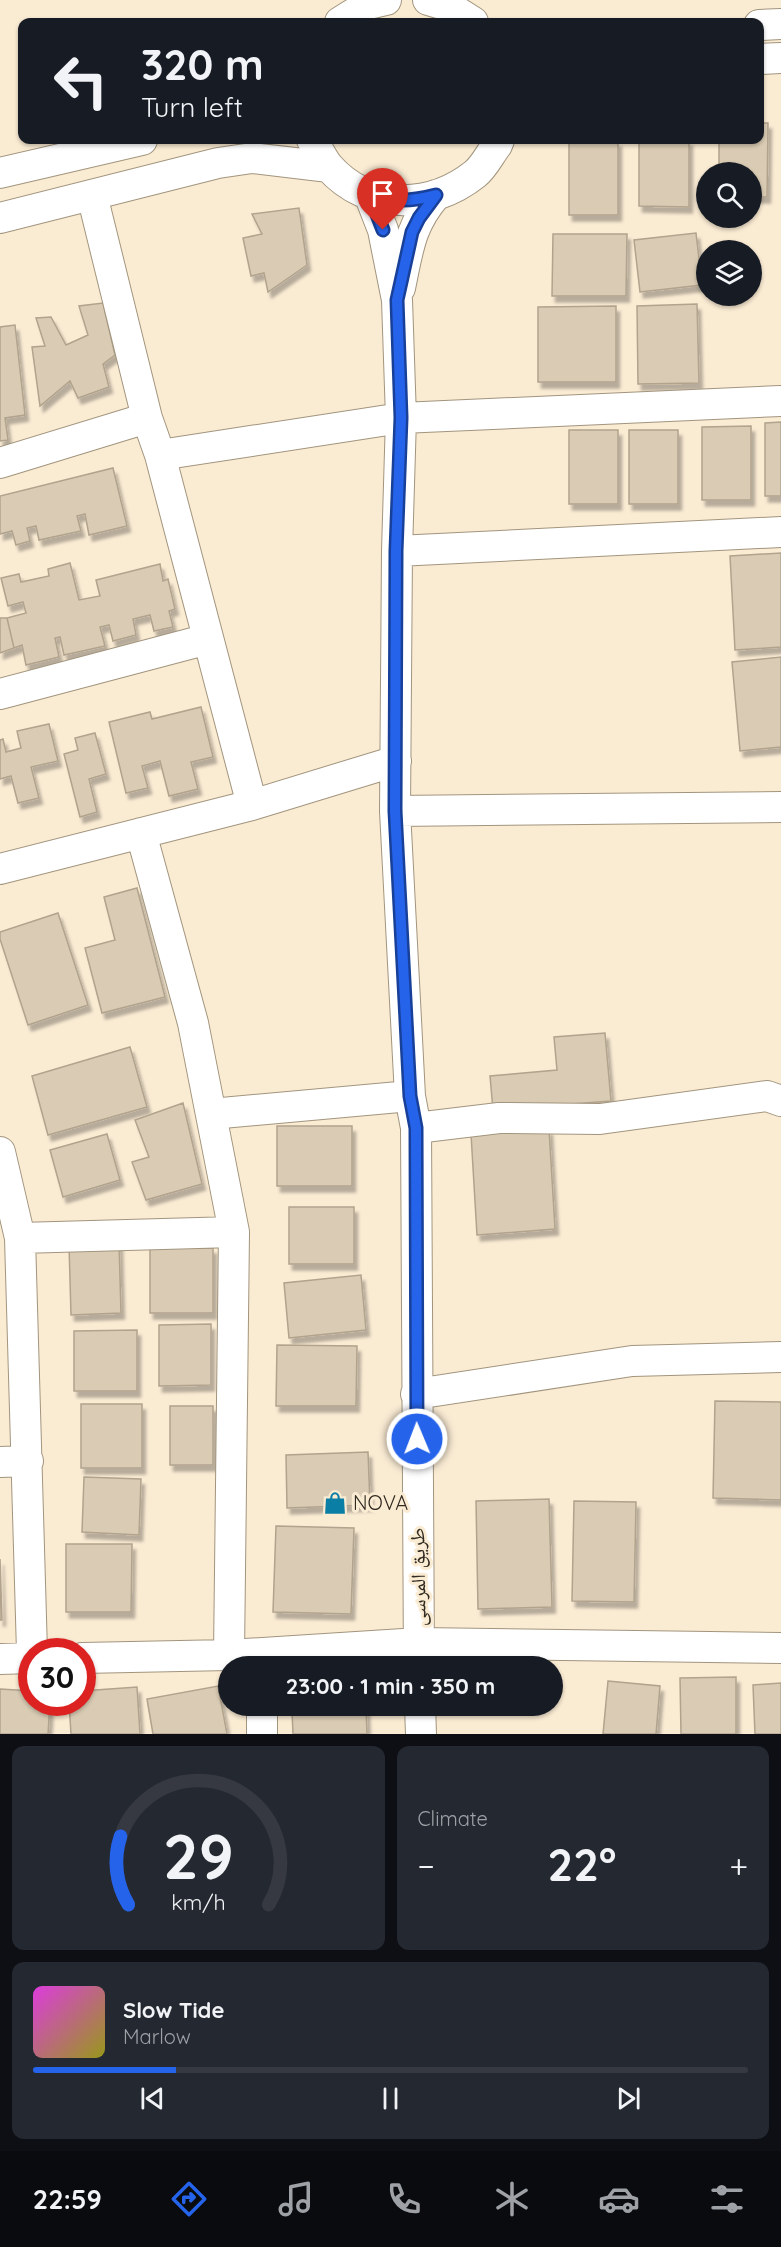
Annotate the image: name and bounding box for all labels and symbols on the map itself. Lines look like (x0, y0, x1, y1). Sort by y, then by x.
pin (357, 168, 408, 230)
position arrow (385, 1407, 449, 1471)
shop icon: NOVA (322, 1490, 348, 1516)
place label: NOVA (353, 1490, 408, 1515)
street label: طريق المرسى (404, 1527, 431, 1627)
speed limit sign: 30 (18, 1638, 96, 1716)

